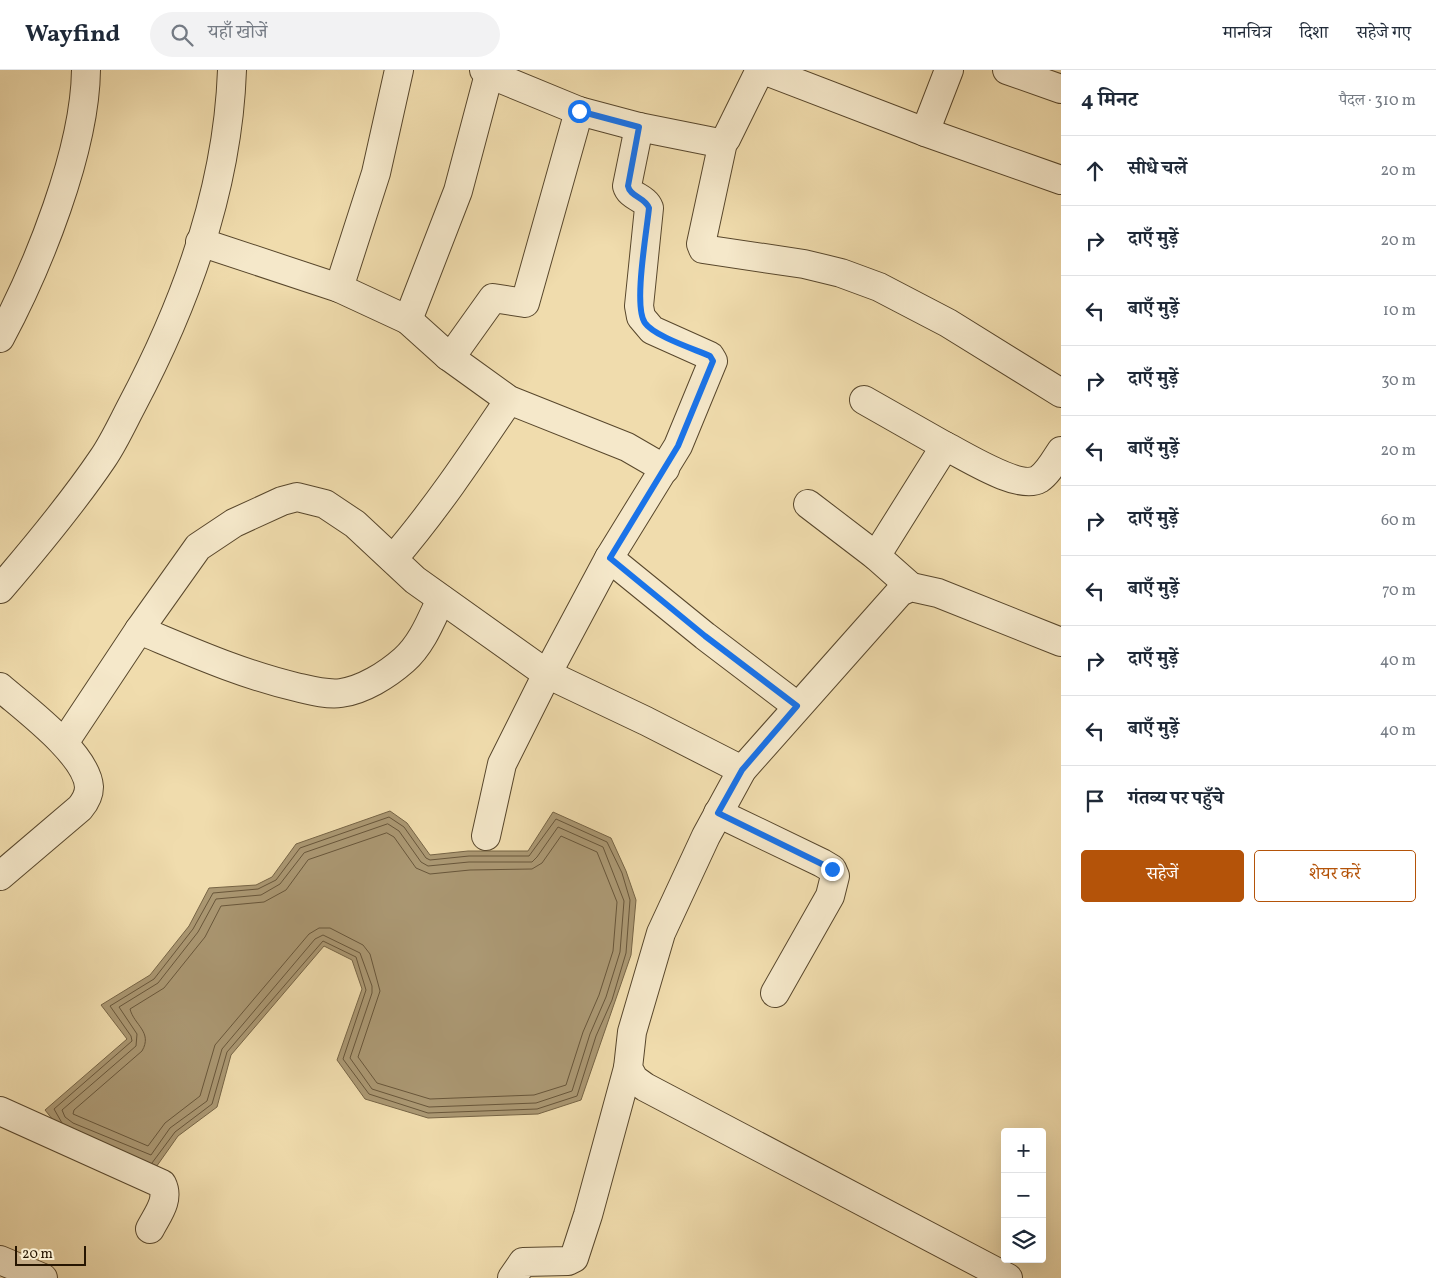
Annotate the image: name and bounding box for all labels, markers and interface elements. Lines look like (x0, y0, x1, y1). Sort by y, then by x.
search box (150, 12, 500, 57)
text: Wayfind (25, 18, 120, 52)
text: यहाँ खोजें (208, 20, 268, 46)
icon: search (168, 21, 196, 49)
text: मानचित्र (1223, 21, 1272, 46)
text: दिशा (1300, 21, 1328, 46)
text: सहेजे गए (1356, 21, 1411, 46)
text: 4 मिनट (1081, 86, 1138, 115)
text: पैदल · 310 m (1339, 90, 1416, 112)
route start (568, 100, 591, 123)
text: सीधे चलें (1128, 156, 1187, 182)
icon: ahead (1081, 157, 1109, 185)
text: 20 m (1381, 160, 1416, 182)
text: दाएँ मुड़ें (1128, 226, 1178, 252)
icon: right (1081, 227, 1109, 255)
text: 20 m (1381, 230, 1416, 252)
text: बाएँ मुड़ें (1128, 296, 1179, 322)
icon: left (1081, 297, 1109, 325)
text: 10 m (1383, 300, 1416, 322)
text: दाएँ मुड़ें (1128, 366, 1178, 392)
icon: right (1081, 367, 1109, 395)
text: 30 m (1381, 370, 1416, 392)
text: बाएँ मुड़ें (1128, 436, 1179, 462)
icon: left (1081, 437, 1109, 465)
text: 20 m (1381, 440, 1416, 462)
text: दाएँ मुड़ें (1128, 506, 1178, 532)
icon: right (1081, 507, 1109, 535)
text: 60 m (1381, 510, 1416, 532)
text: बाएँ मुड़ें (1128, 576, 1179, 602)
icon: left (1081, 577, 1109, 605)
text: 70 m (1382, 580, 1416, 602)
text: दाएँ मुड़ें (1128, 646, 1178, 672)
icon: right (1081, 647, 1109, 675)
text: 40 m (1380, 650, 1416, 672)
text: बाएँ मुड़ें (1128, 716, 1179, 742)
icon: left (1081, 717, 1109, 745)
text: 40 m (1380, 720, 1416, 742)
text: गंतव्य पर पहुँचे (1128, 786, 1223, 812)
icon: arrive (1081, 787, 1109, 815)
button: सहेजें (1081, 850, 1244, 902)
button: शेयर करें (1254, 850, 1416, 902)
route end (821, 858, 844, 881)
map controls (1001, 1128, 1046, 1263)
button: + (1001, 1128, 1046, 1173)
button: − (1001, 1173, 1046, 1218)
button: layers (1001, 1218, 1046, 1263)
scale bar (15, 1243, 86, 1266)
text: 20 m (22, 1245, 53, 1264)

